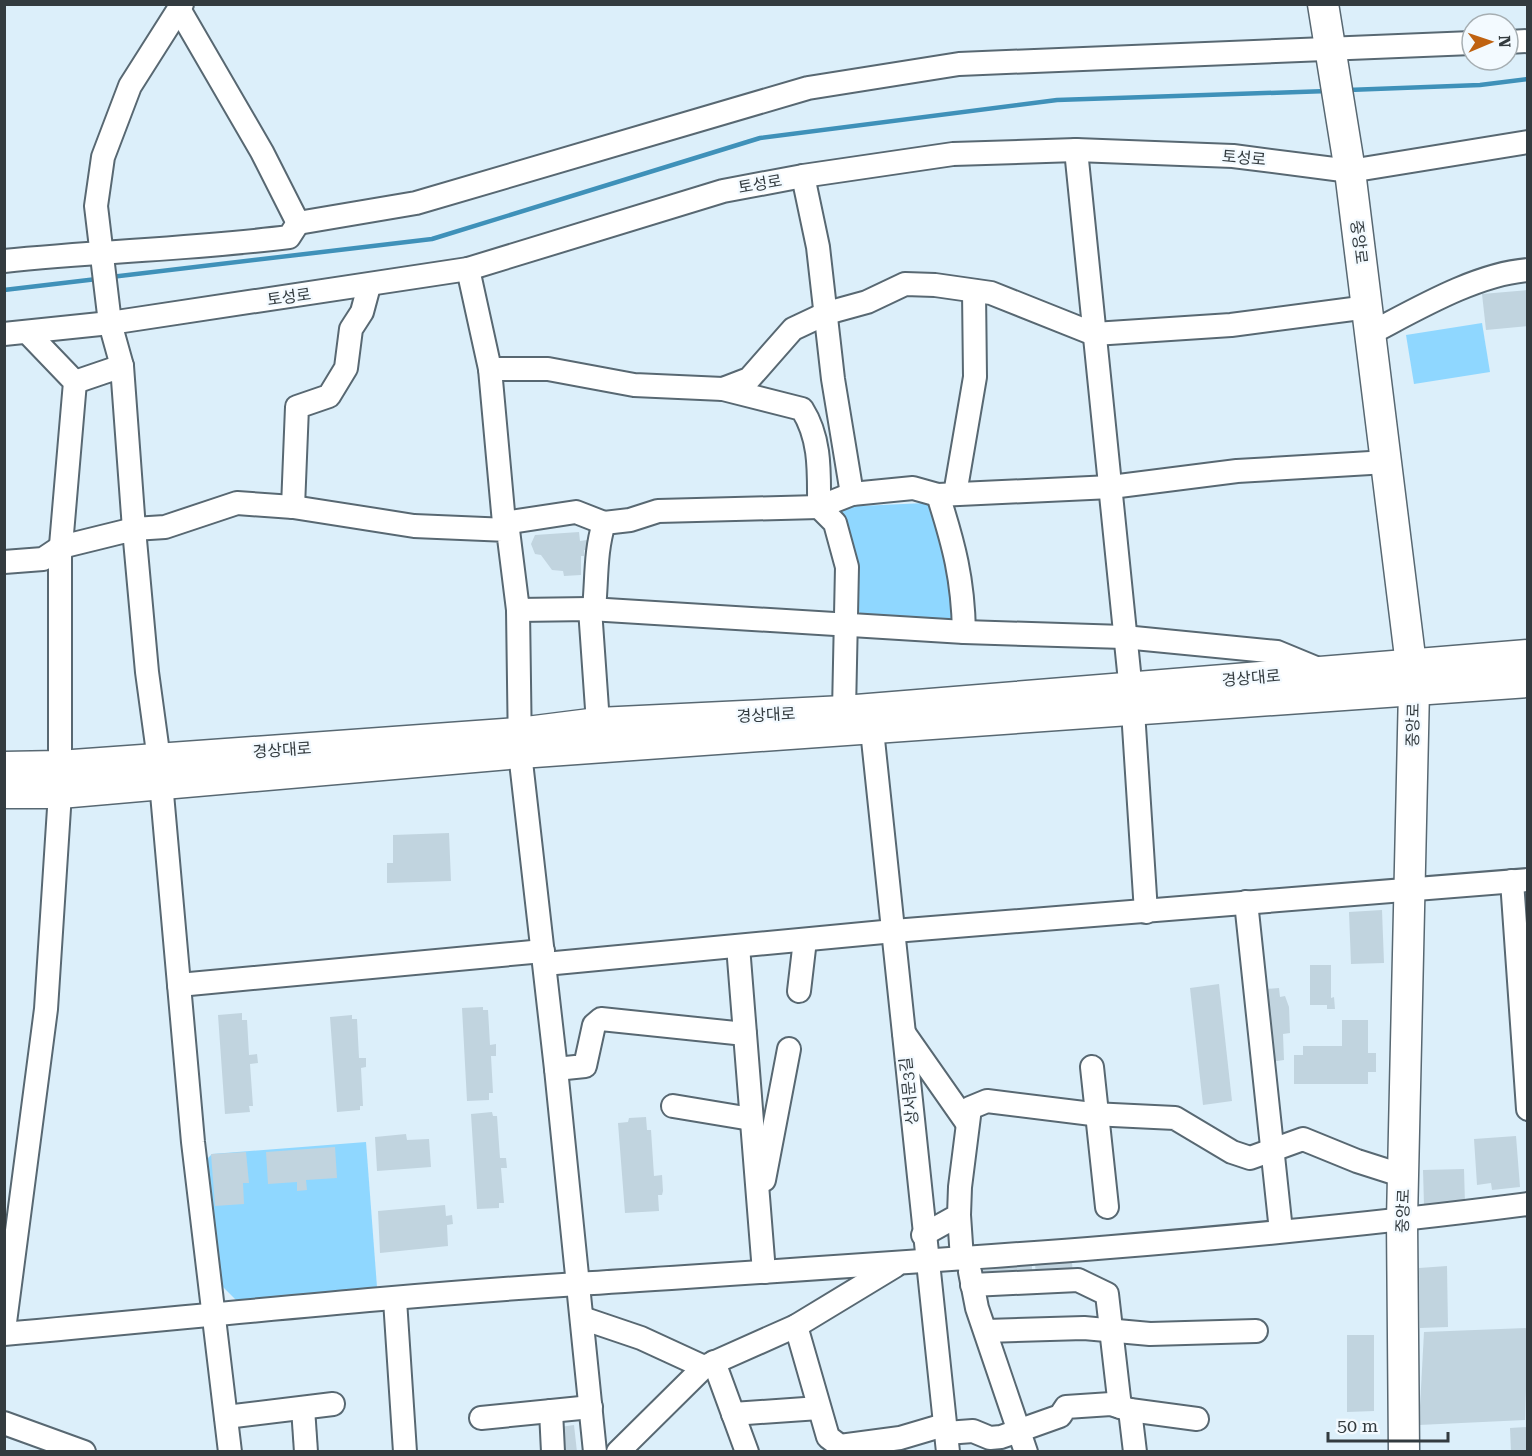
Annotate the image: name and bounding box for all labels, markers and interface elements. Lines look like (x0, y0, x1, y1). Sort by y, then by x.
north arrow (1460, 12, 1520, 72)
text: N (1495, 35, 1514, 48)
street label: 토성로 (1221, 147, 1267, 169)
street label: 토성로 (737, 171, 784, 197)
street label: 중앙로 (1347, 219, 1371, 265)
street label: 토성로 (266, 284, 312, 309)
street label: 경상대로 (1221, 666, 1281, 690)
street label: 중앙로 (1403, 702, 1423, 747)
street label: 경상대로 (736, 704, 796, 726)
street label: 경상대로 (252, 738, 312, 762)
street label: 상서문3길 (896, 1056, 922, 1126)
street label: 중앙로 (1393, 1188, 1413, 1233)
scale bar (1328, 1405, 1448, 1443)
text: 50 m (1337, 1415, 1378, 1436)

